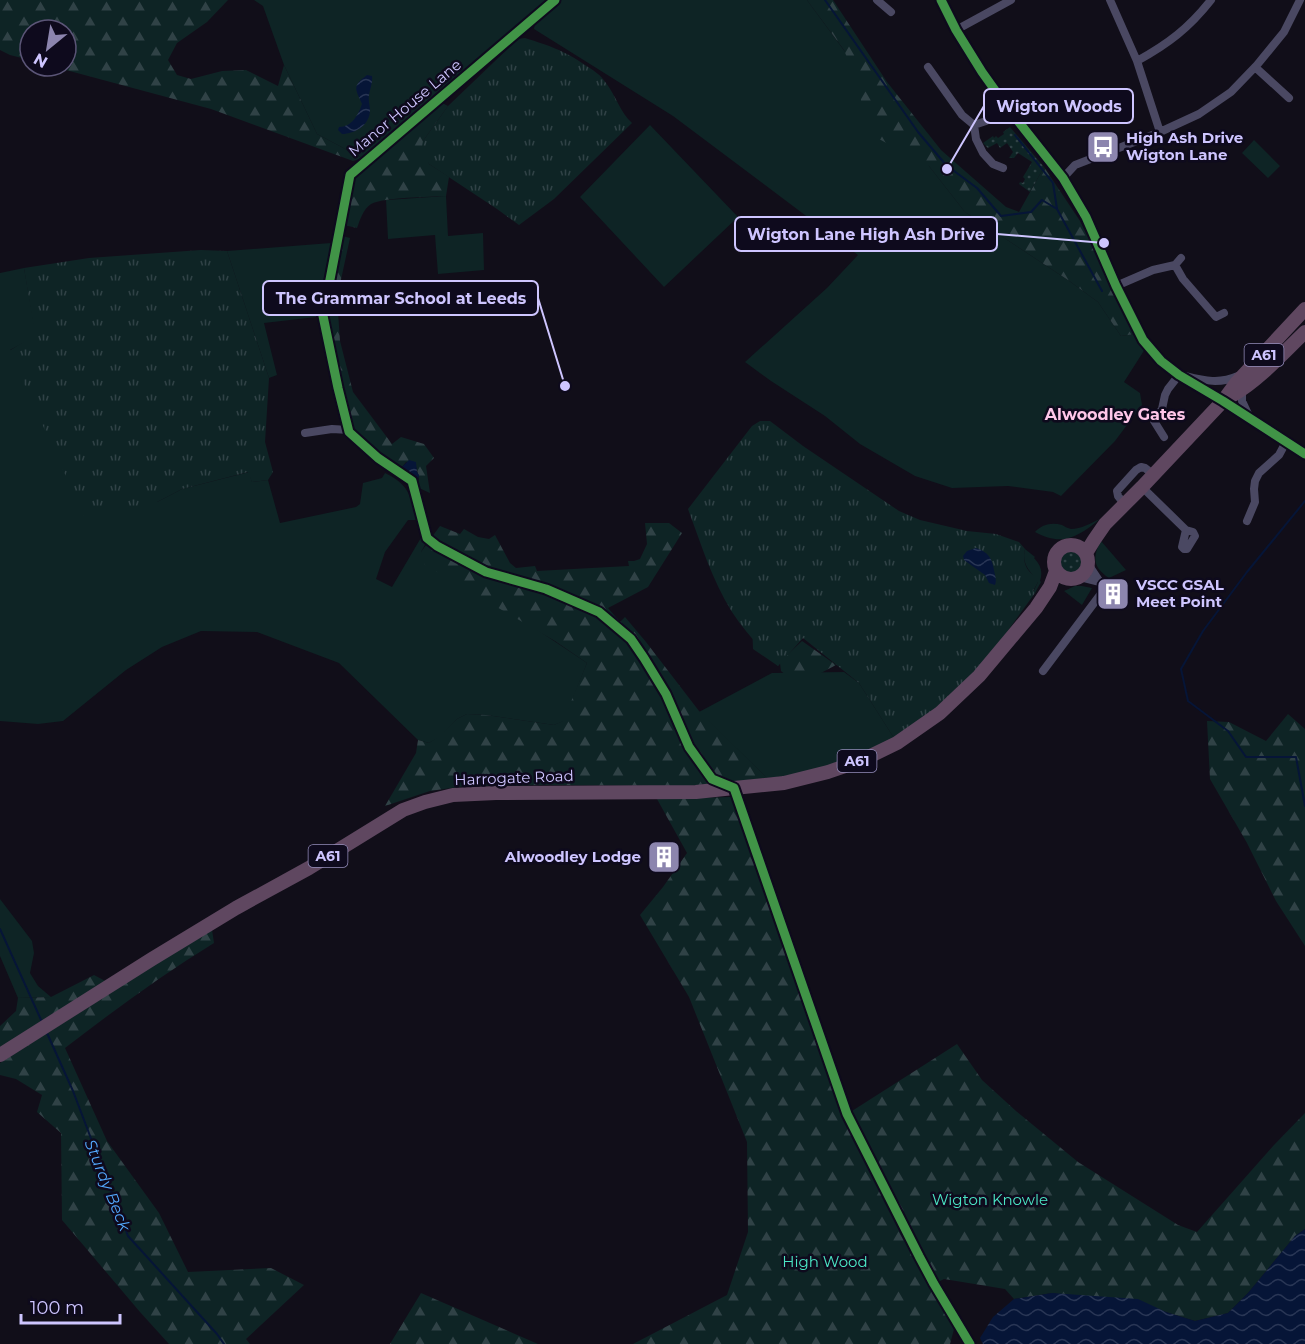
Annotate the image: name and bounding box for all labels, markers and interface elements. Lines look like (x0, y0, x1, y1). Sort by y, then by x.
north arrow (18, 18, 78, 78)
text: N (30, 49, 51, 72)
street label: Manor House Lane (344, 55, 465, 160)
callout: Wigton Woods (984, 89, 1133, 123)
text: Wigton Woods (996, 97, 1122, 116)
place label: High Ash Drive Wigton Lane (1126, 128, 1243, 164)
bus stop icon: High Ash Drive Wigton Lane (1085, 129, 1121, 165)
callout: Wigton Lane High Ash Drive (735, 217, 997, 251)
text: Wigton Lane High Ash Drive (747, 225, 985, 244)
callout: The Grammar School at Leeds (263, 281, 538, 315)
text: The Grammar School at Leeds (276, 289, 527, 308)
road number: A61 (1244, 344, 1284, 366)
district label: Alwoodley Gates (1044, 405, 1186, 424)
place label: VSCC GSAL Meet Point (1135, 575, 1224, 611)
building icon: VSCC GSAL Meet Point (1095, 576, 1131, 612)
road number: A61 (838, 750, 876, 772)
street label: Harrogate Road (454, 766, 574, 789)
building icon: Alwoodley Lodge (646, 839, 682, 875)
road number: A61 (308, 845, 348, 867)
place label: Alwoodley Lodge (504, 847, 641, 866)
water label: Sturdy Beck (81, 1137, 135, 1235)
park label: Wigton Knowle (932, 1190, 1048, 1209)
park label: High Wood (782, 1252, 868, 1271)
scale bar (21, 1287, 120, 1325)
text: 100 m (30, 1297, 84, 1319)

